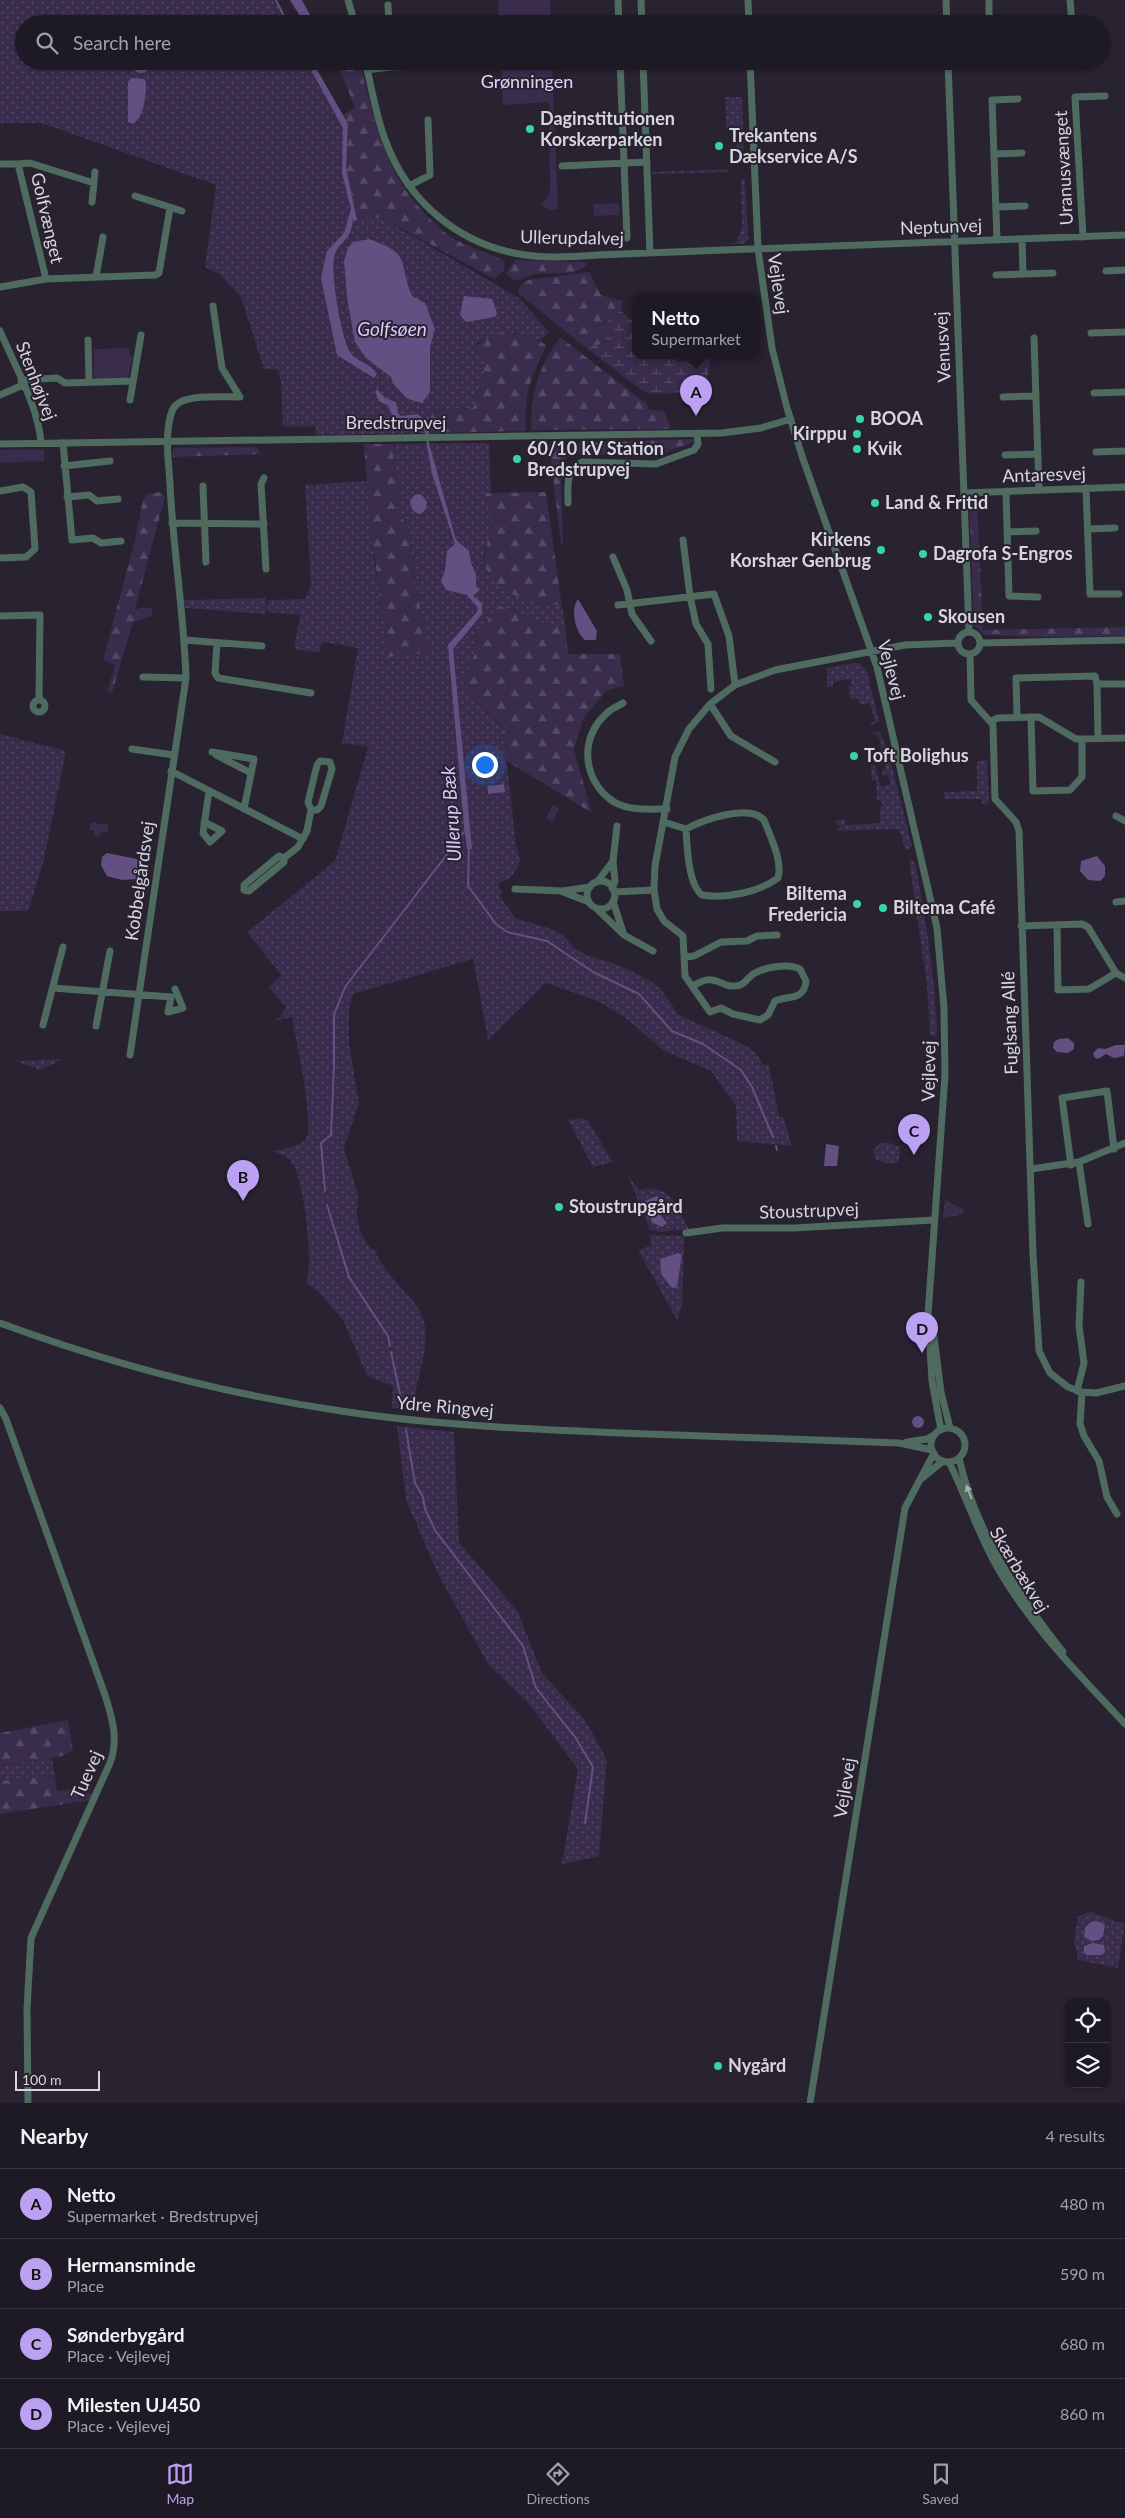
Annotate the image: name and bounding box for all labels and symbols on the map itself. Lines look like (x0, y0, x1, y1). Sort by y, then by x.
park label: Grønningen (481, 70, 573, 92)
place label: Daginstitutionen Korskærparken (540, 107, 675, 150)
street label: Uranusvænget (1049, 110, 1077, 226)
marker: Daginstitutionen Korskærparken (524, 123, 536, 135)
place label: Trekantens Dækservice A/S (729, 124, 858, 167)
marker: Trekantens Dækservice A/S (713, 140, 725, 152)
street label: Golfvænget (27, 170, 69, 266)
street label: Neptunvej (900, 214, 982, 238)
street label: Ullerupdalvej (520, 225, 624, 249)
street label: Vejlevej (764, 252, 794, 316)
street label: Venusvej (929, 311, 955, 383)
water label: Golfsøen (357, 317, 427, 340)
street label: Stenhøjvej (12, 338, 62, 423)
pin: A (680, 375, 712, 416)
place label: BOOA (870, 407, 924, 429)
street label: Bredstrupvej (346, 411, 446, 433)
marker: BOOA (854, 413, 866, 425)
place label: Kirppu (793, 422, 847, 444)
marker: Kirppu (851, 428, 863, 440)
place label: 60/10 kV Station Bredstrupvej (527, 437, 664, 480)
place label: Kvik (867, 437, 902, 459)
marker: Kvik (851, 443, 863, 455)
marker: 60/10 kV Station Bredstrupvej (511, 453, 523, 465)
street label: Antaresvej (1002, 462, 1086, 486)
place label: Land & Fritid (885, 491, 988, 513)
marker: Land & Fritid (869, 497, 881, 509)
place label: Kirkens Korshær Genbrug (730, 528, 871, 571)
place label: Dagrofa S-Engros (933, 542, 1073, 564)
marker: Kirkens Korshær Genbrug (875, 544, 887, 556)
marker: Dagrofa S-Engros (917, 548, 929, 560)
place label: Skousen (938, 605, 1005, 627)
marker: Skousen (922, 611, 934, 623)
street label: Vejlevej (873, 637, 910, 702)
place label: Toft Bolighus (864, 744, 969, 766)
marker: Toft Bolighus (848, 750, 860, 762)
your location (472, 752, 498, 778)
water label: Ullerup Bæk (436, 764, 465, 863)
street label: Kobbelgårdsvej (120, 820, 158, 942)
place label: Biltema Fredericia (768, 882, 847, 925)
place label: Biltema Café (893, 896, 996, 918)
marker: Biltema Fredericia (851, 898, 863, 910)
marker: Biltema Café (877, 902, 889, 914)
street label: Fuglsang Allé (996, 971, 1022, 1075)
street label: Vejlevej (916, 1040, 940, 1102)
pin: C (898, 1114, 930, 1155)
pin: B (227, 1160, 259, 1201)
place label: Stoustrupgård (569, 1195, 683, 1217)
street label: Stoustrupvej (759, 1197, 859, 1223)
marker: Stoustrupgård (553, 1201, 565, 1213)
pin: D (906, 1312, 938, 1353)
street label: Ydre Ringvej (396, 1391, 495, 1421)
one-way arrow (965, 1485, 972, 1500)
street label: Skærbækvej (986, 1523, 1054, 1616)
street label: Tuevej (66, 1747, 106, 1802)
street label: Vejlevej (828, 1756, 860, 1820)
place label: Nygård (728, 2054, 786, 2076)
marker: Nygård (712, 2060, 724, 2072)
scale bar (15, 2068, 100, 2091)

